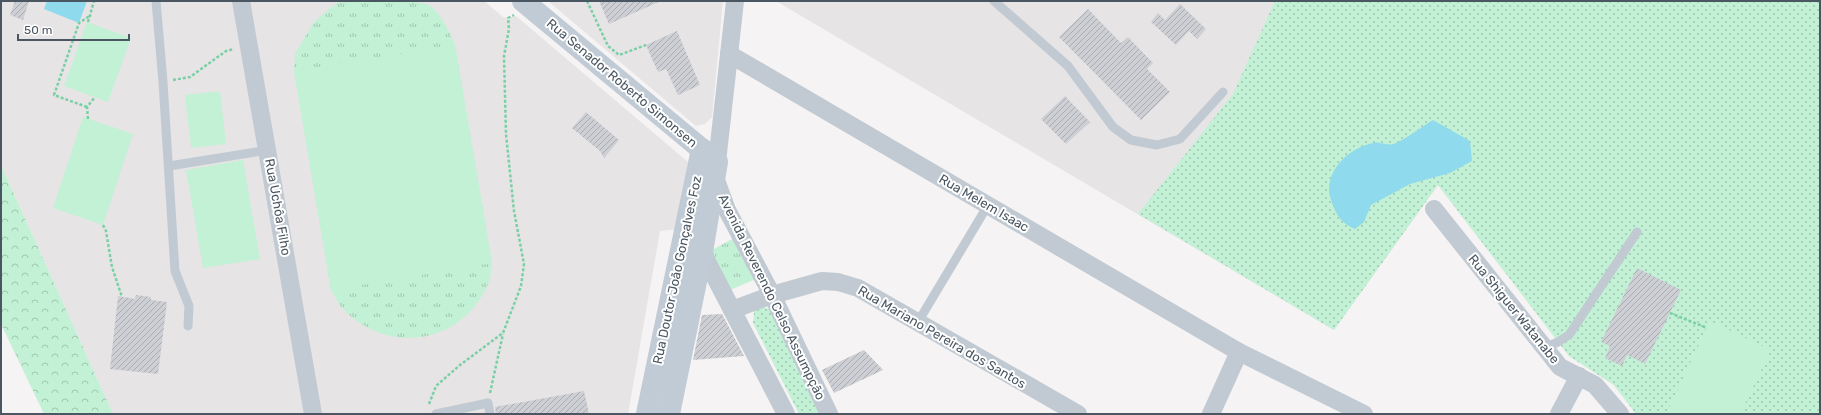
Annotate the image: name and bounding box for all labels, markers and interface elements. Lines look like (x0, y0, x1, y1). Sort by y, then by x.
scale bar (18, 16, 129, 42)
street label: Rua Senador Roberto Simonsen (544, 16, 700, 150)
text: 50 m (24, 23, 52, 37)
street label: Rua Uchôa Filho (262, 157, 294, 257)
street label: Rua Melem Isaac (936, 171, 1032, 235)
street label: Rua Doutor João Gonçalves Foz (650, 174, 704, 365)
street label: Avenida Reverendo Celso Assumpção (716, 192, 828, 402)
street label: Rua Shiguer Watanabe (1465, 251, 1563, 367)
street label: Rua Mariano Pereira dos Santos (855, 283, 1029, 391)

